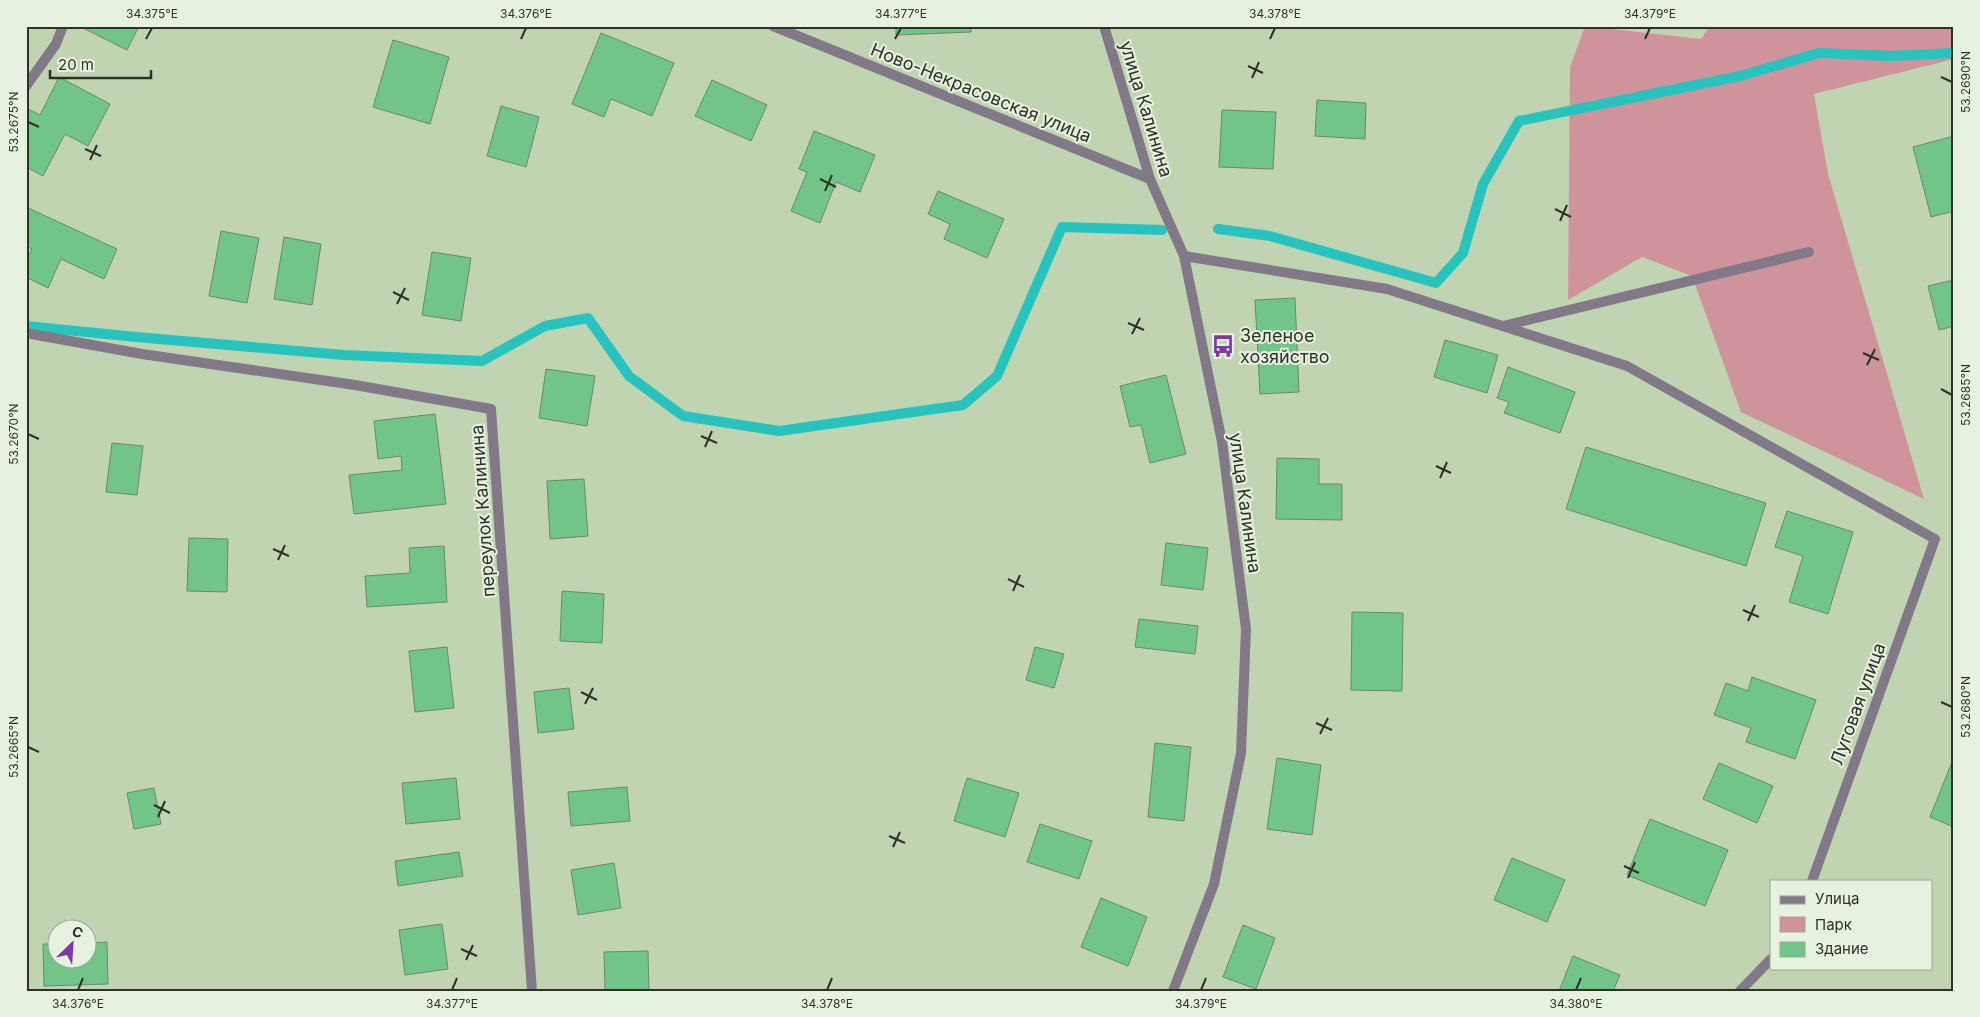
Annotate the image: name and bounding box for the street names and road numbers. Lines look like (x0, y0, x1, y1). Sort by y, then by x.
street label: улица Калинина (1116, 38, 1177, 180)
street label: Ново-Некрасовская улица (868, 39, 1094, 146)
street label: переулок Калинина (466, 424, 499, 598)
street label: улица Калинина (1225, 431, 1266, 574)
street label: Луговая улица (1826, 640, 1889, 768)

